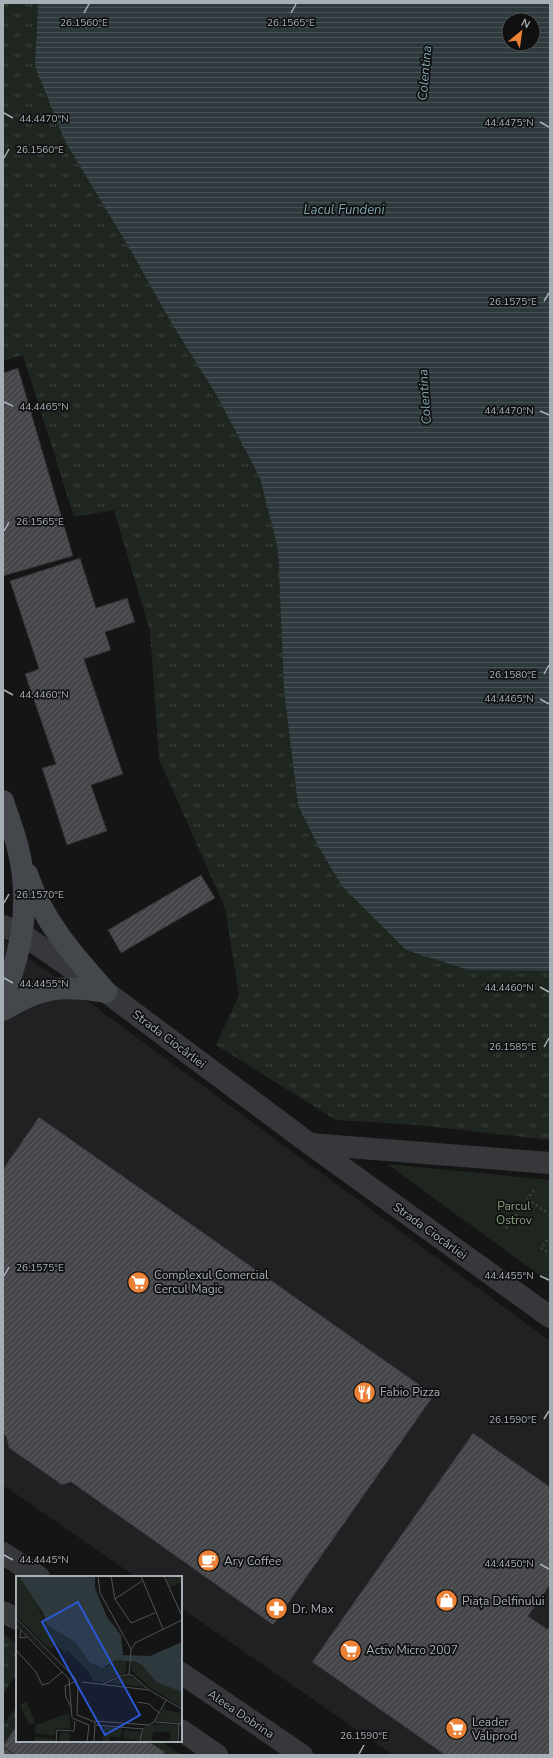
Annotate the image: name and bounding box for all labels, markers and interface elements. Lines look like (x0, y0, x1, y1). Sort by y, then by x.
north arrow (501, 12, 541, 52)
text: N (518, 15, 533, 32)
text: 26.1560°E (60, 16, 108, 30)
text: 26.1565°E (267, 16, 315, 30)
water label: Colentina (414, 45, 436, 101)
text: 44.4470°N (19, 112, 69, 126)
text: 44.4475°N (484, 116, 534, 130)
text: 26.1560°E (16, 143, 64, 157)
water label: Lacul Fundeni (304, 201, 385, 219)
text: 26.1575°E (489, 295, 537, 309)
water label: Colentina (414, 369, 436, 425)
text: 44.4465°N (19, 400, 69, 414)
text: 44.4470°N (484, 404, 534, 418)
text: 26.1565°E (16, 515, 64, 529)
text: 26.1580°E (489, 668, 537, 682)
text: 44.4460°N (19, 688, 69, 702)
text: 44.4465°N (484, 692, 534, 706)
text: 26.1570°E (16, 888, 64, 902)
text: 44.4455°N (19, 977, 69, 991)
text: 44.4460°N (484, 981, 534, 995)
street label: Strada Ciocârliei (129, 1006, 209, 1072)
text: 26.1585°E (489, 1040, 537, 1054)
park label: Parcul Ostrov (496, 1198, 533, 1228)
street label: Strada Ciocârliei (390, 1199, 470, 1263)
text: 26.1575°E (16, 1261, 64, 1275)
place label: Complexul Comercial Cercul Magic (154, 1267, 269, 1297)
supermarket icon: Complexul Comercial Cercul Magic (125, 1269, 151, 1295)
text: 44.4455°N (484, 1269, 534, 1283)
restaurant icon: Fabio Pizza (351, 1379, 377, 1405)
place label: Fabio Pizza (380, 1384, 440, 1400)
text: 26.1590°E (489, 1413, 537, 1427)
cafe icon: Ary Coffee (196, 1548, 222, 1574)
text: 44.4445°N (19, 1553, 69, 1567)
place label: Ary Coffee (224, 1553, 281, 1569)
text: 44.4450°N (484, 1557, 534, 1571)
inset map (16, 1576, 182, 1742)
shop icon: Piața Delfinului (434, 1588, 460, 1614)
place label: Piața Delfinului (462, 1593, 544, 1609)
pharmacy icon: Dr. Max (263, 1596, 289, 1622)
place label: Dr. Max (292, 1601, 334, 1617)
supermarket icon: Activ Micro 2007 (338, 1637, 364, 1663)
place label: Activ Micro 2007 (366, 1642, 458, 1658)
street label: Aleea Dobrina (204, 1686, 278, 1742)
place label: Leader Valiprod (471, 1714, 517, 1744)
supermarket icon: Leader Valiprod (444, 1716, 470, 1742)
text: 26.1590°E (340, 1729, 388, 1743)

